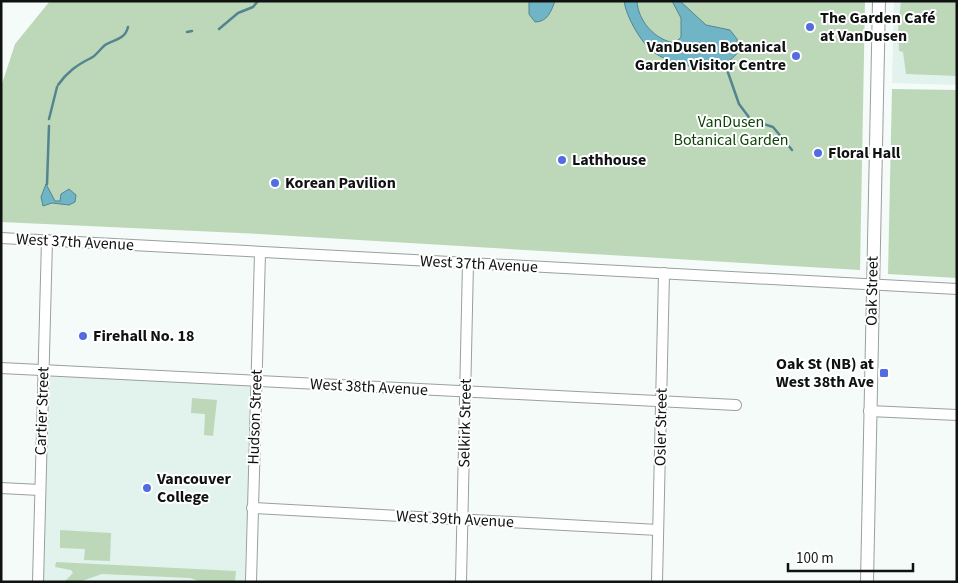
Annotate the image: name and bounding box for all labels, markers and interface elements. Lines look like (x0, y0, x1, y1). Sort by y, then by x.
place label: The Garden Café at VanDusen (820, 7, 936, 47)
marker: The Garden Café at VanDusen (804, 21, 816, 33)
place label: VanDusen Botanical Garden Visitor Centre (635, 36, 786, 76)
marker: VanDusen Botanical Garden Visitor Centre (790, 50, 802, 62)
park label: VanDusen Botanical Garden (674, 111, 789, 151)
place label: Floral Hall (828, 142, 901, 164)
marker: Floral Hall (812, 147, 824, 159)
place label: Lathhouse (572, 149, 646, 171)
marker: Lathhouse (556, 154, 568, 166)
place label: Korean Pavilion (285, 172, 396, 194)
marker: Korean Pavilion (269, 177, 281, 189)
street label: West 37th Avenue (15, 228, 135, 256)
street label: West 37th Avenue (419, 250, 539, 278)
street label: Oak Street (860, 255, 884, 326)
place label: Firehall No. 18 (93, 325, 194, 347)
marker: Firehall No. 18 (77, 330, 89, 342)
place label: Oak St (NB) at West 38th Ave (776, 353, 874, 393)
street label: Cartier Street (29, 366, 55, 456)
marker: Oak St (NB) at West 38th Ave (878, 367, 890, 379)
street label: Hudson Street (242, 368, 268, 465)
street label: West 38th Avenue (309, 373, 429, 401)
street label: Selkirk Street (453, 378, 477, 468)
street label: Osler Street (649, 387, 673, 466)
place label: Vancouver College (156, 468, 231, 508)
marker: Vancouver College (141, 482, 153, 494)
street label: West 39th Avenue (395, 505, 515, 533)
scale bar (788, 540, 913, 572)
text: 100 m (796, 548, 834, 569)

